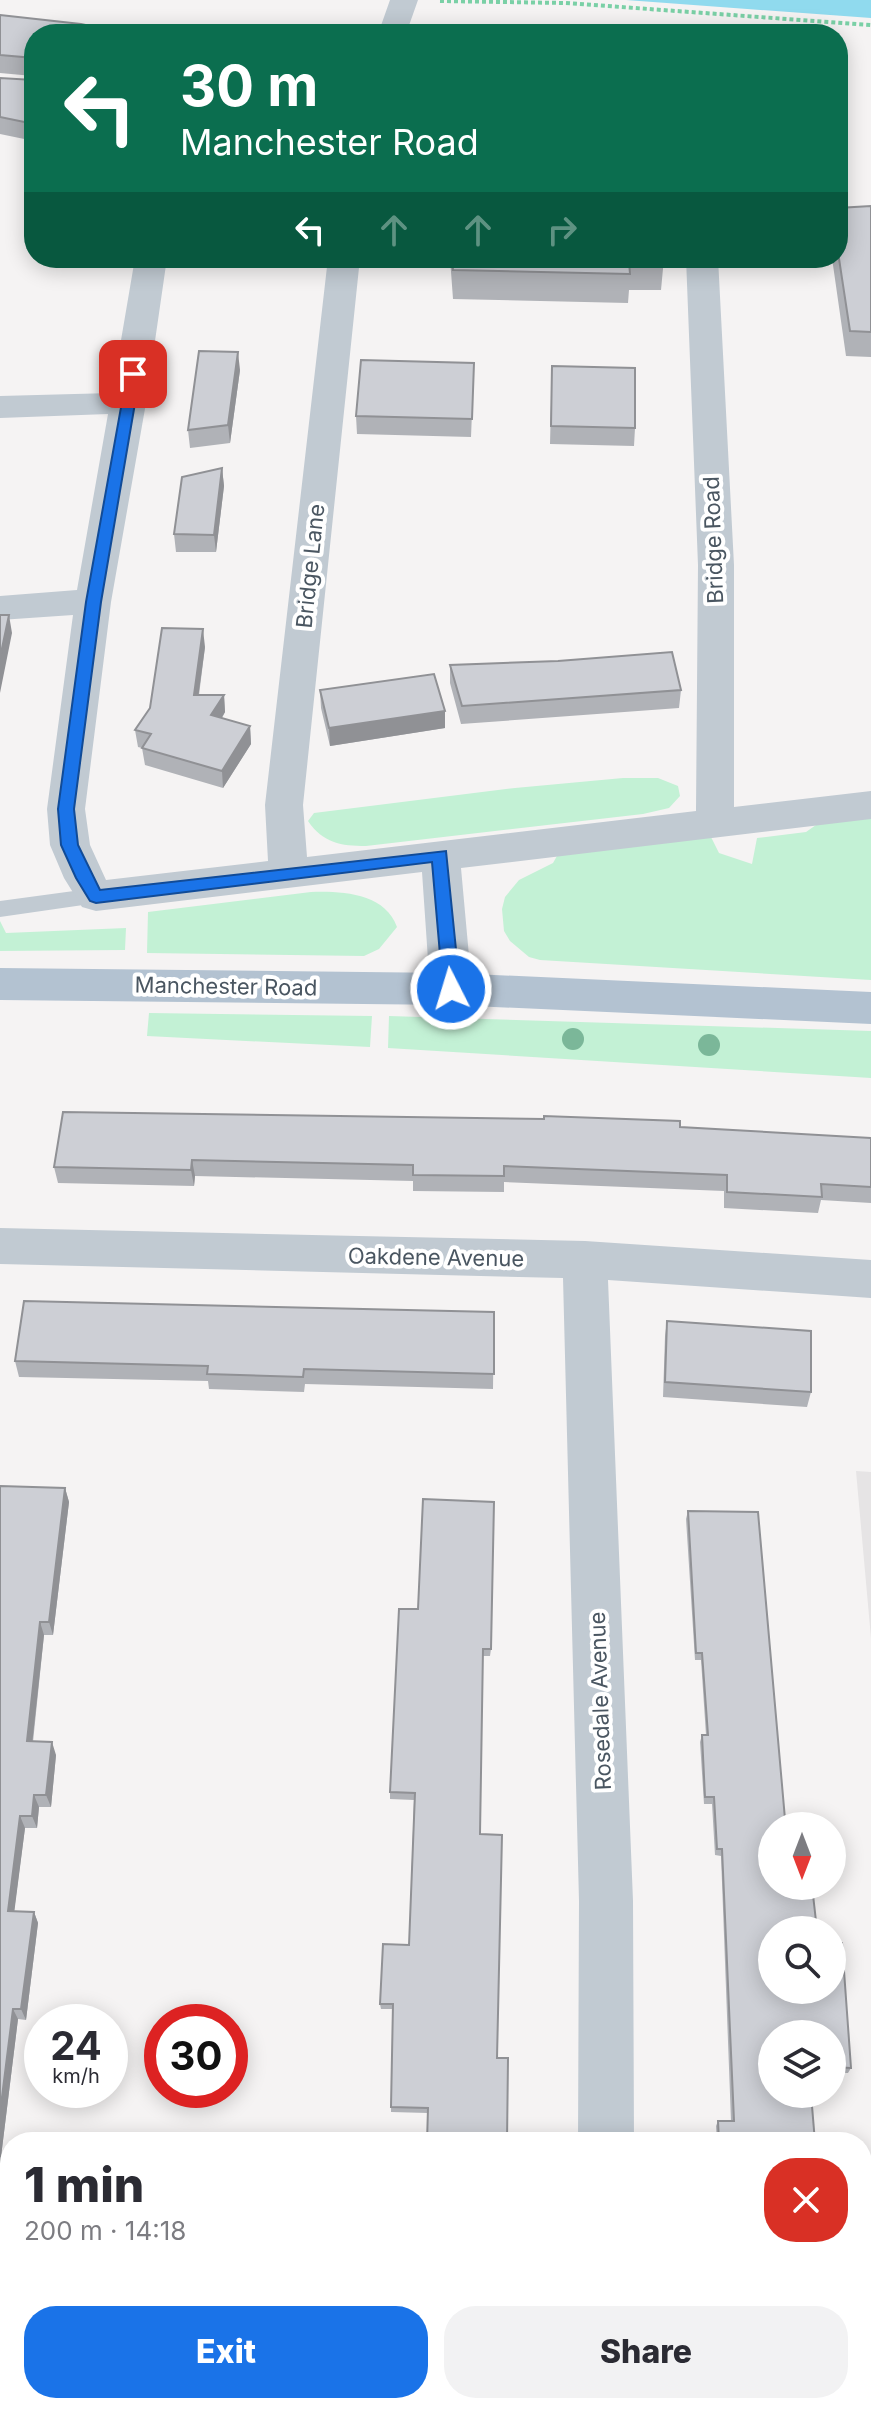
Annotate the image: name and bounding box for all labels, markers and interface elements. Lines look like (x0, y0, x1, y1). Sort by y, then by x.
text: 30 m (180, 52, 318, 120)
icon: left (48, 56, 152, 160)
text: Manchester Road (180, 120, 479, 164)
icon: left (288, 208, 332, 252)
icon: ahead (372, 208, 416, 252)
icon: ahead (456, 208, 500, 252)
icon: right (540, 208, 584, 252)
pin (99, 340, 167, 408)
icon: arrive (111, 352, 155, 396)
street label: Bridge Road (698, 476, 728, 604)
street label: Bridge Lane (291, 503, 329, 629)
position arrow (409, 947, 493, 1031)
street label: Manchester Road (134, 971, 318, 1001)
street label: Oakdene Avenue (348, 1242, 524, 1272)
street label: Rosedale Avenue (584, 1611, 616, 1791)
north arrow (758, 1812, 846, 1900)
map controls (758, 1812, 846, 2108)
button: search (758, 1916, 846, 2004)
speed limit sign: 30 (144, 2004, 248, 2108)
button: layers (758, 2020, 846, 2108)
text: 24 (50, 2021, 102, 2070)
text: km/h (52, 2064, 100, 2088)
text: 1 min (24, 2155, 144, 2214)
button: close (764, 2158, 848, 2242)
text: 200 m · 14:18 (24, 2215, 186, 2246)
button: Exit (24, 2306, 428, 2398)
button: Share (444, 2306, 848, 2398)

